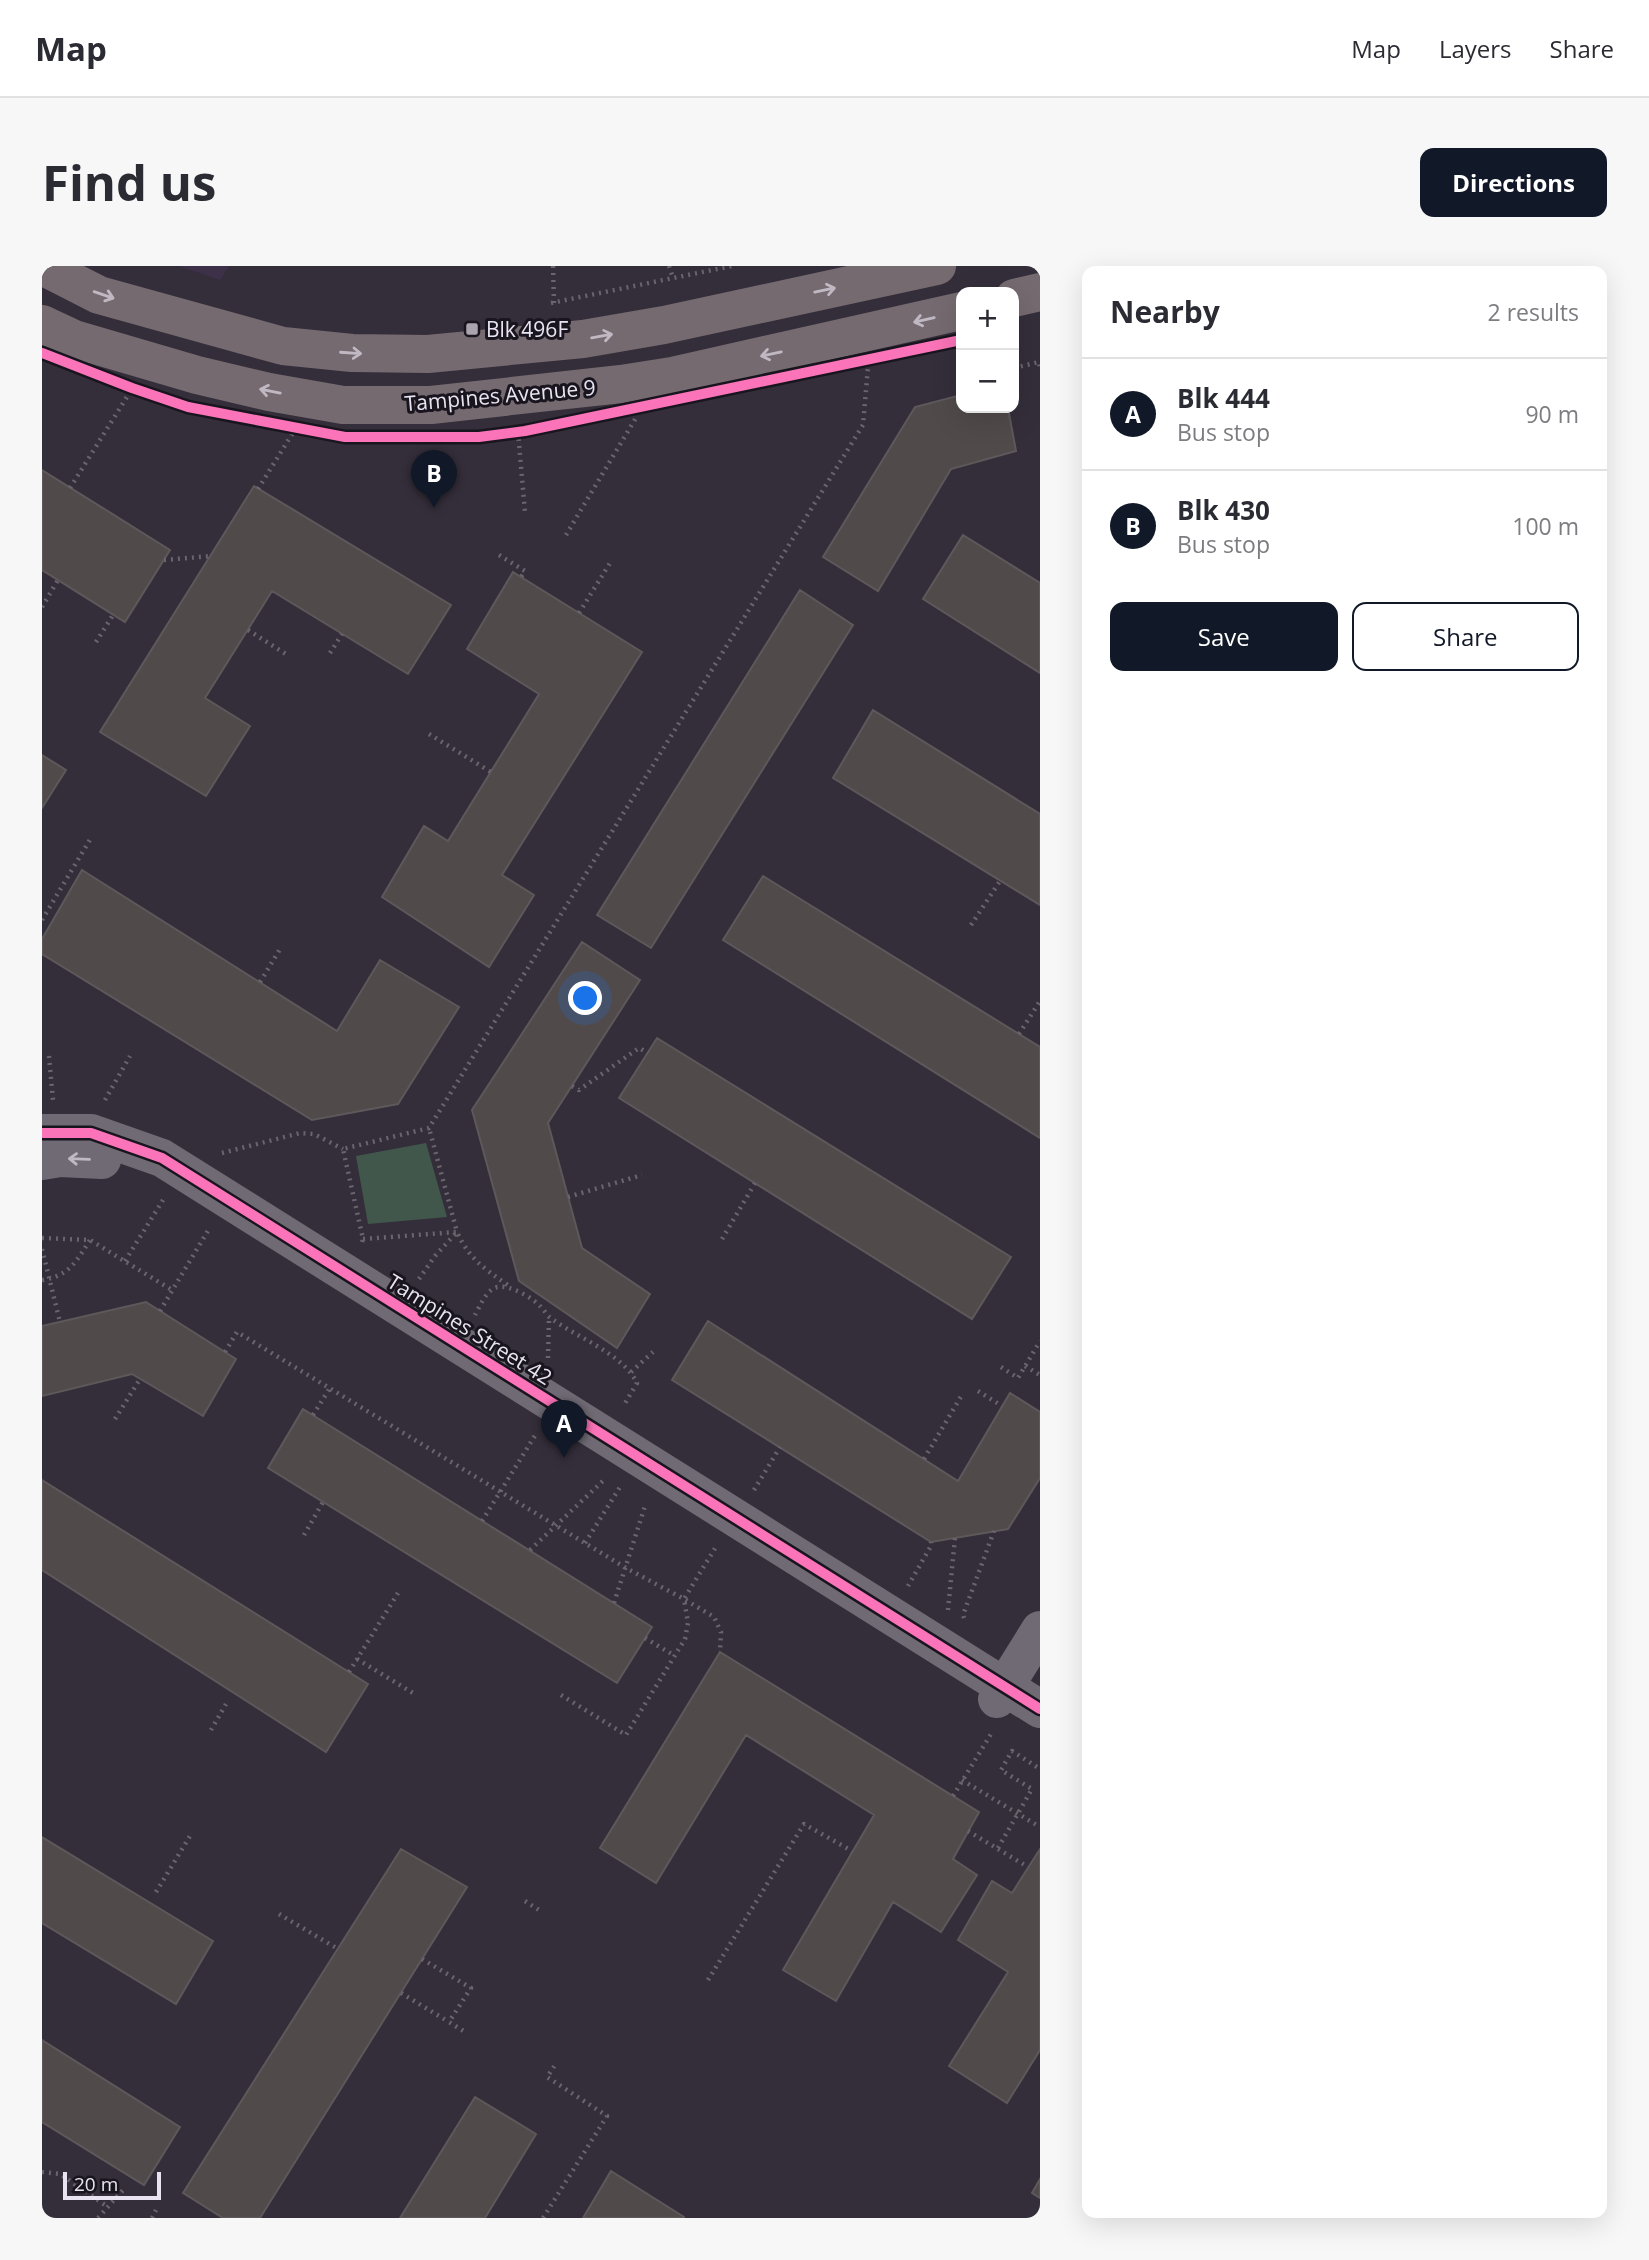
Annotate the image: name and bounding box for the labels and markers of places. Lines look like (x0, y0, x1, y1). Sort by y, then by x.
place label: Blk 496F (486, 315, 568, 343)
marker: Blk 496F (464, 321, 480, 337)
pin: B (411, 450, 457, 508)
pin: A (541, 1400, 587, 1458)

